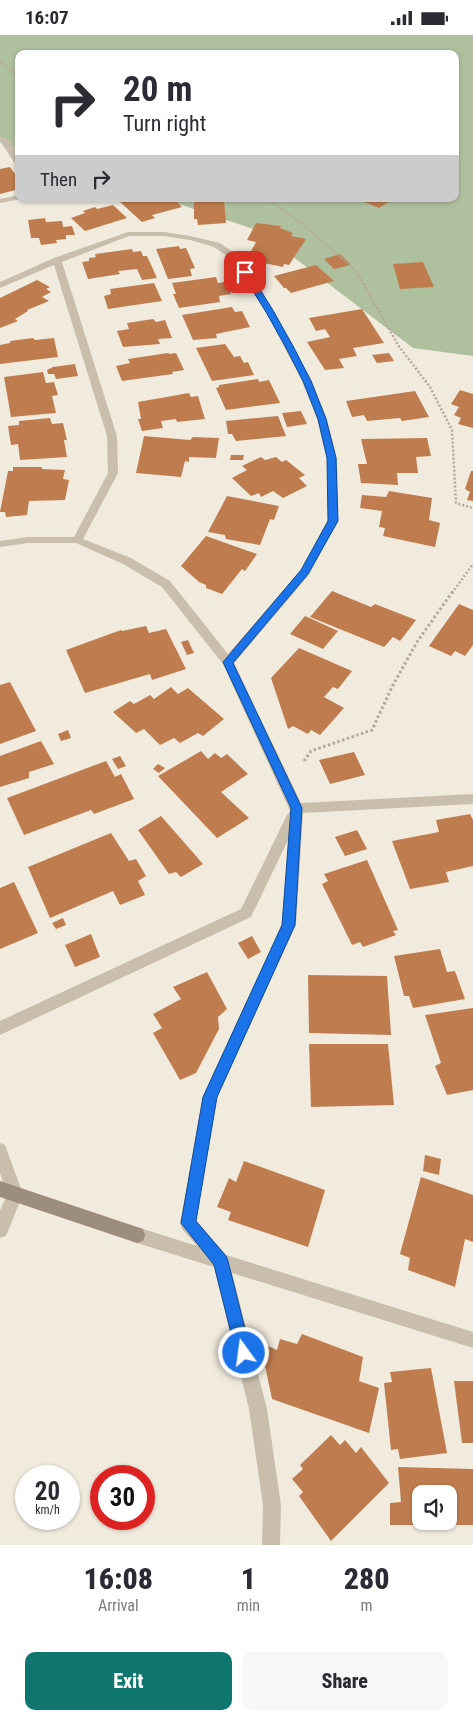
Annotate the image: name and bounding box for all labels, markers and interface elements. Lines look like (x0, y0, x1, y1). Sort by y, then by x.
text: 16:07 (25, 6, 69, 29)
text: 20 m (123, 69, 192, 110)
icon: right (40, 70, 105, 135)
text: Turn right (123, 111, 206, 136)
icon: right (87, 165, 115, 193)
text: Then (40, 168, 77, 191)
pin (224, 251, 266, 293)
icon: arrive (231, 258, 259, 286)
position arrow (217, 1326, 269, 1378)
speed limit sign: 30 (90, 1465, 155, 1530)
text: 20 (35, 1477, 60, 1506)
map controls (412, 1485, 457, 1530)
button: sound (412, 1485, 457, 1530)
text: km/h (35, 1503, 60, 1517)
text: 16:08 (84, 1561, 153, 1596)
text: 1 (241, 1561, 256, 1596)
text: 280 (344, 1561, 389, 1596)
text: Arrival (98, 1596, 139, 1615)
text: min (237, 1596, 260, 1615)
text: m (361, 1596, 373, 1615)
button: Exit (25, 1652, 232, 1710)
button: Share (242, 1652, 448, 1710)

